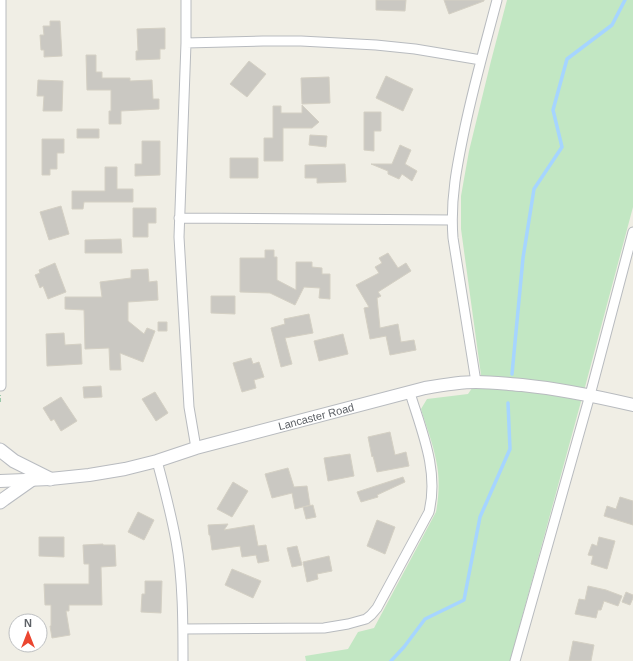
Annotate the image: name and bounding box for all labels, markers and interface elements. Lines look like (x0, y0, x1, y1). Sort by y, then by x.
street label: Lancaster Road (277, 401, 355, 432)
north arrow (8, 613, 48, 653)
text: N (24, 617, 32, 629)

